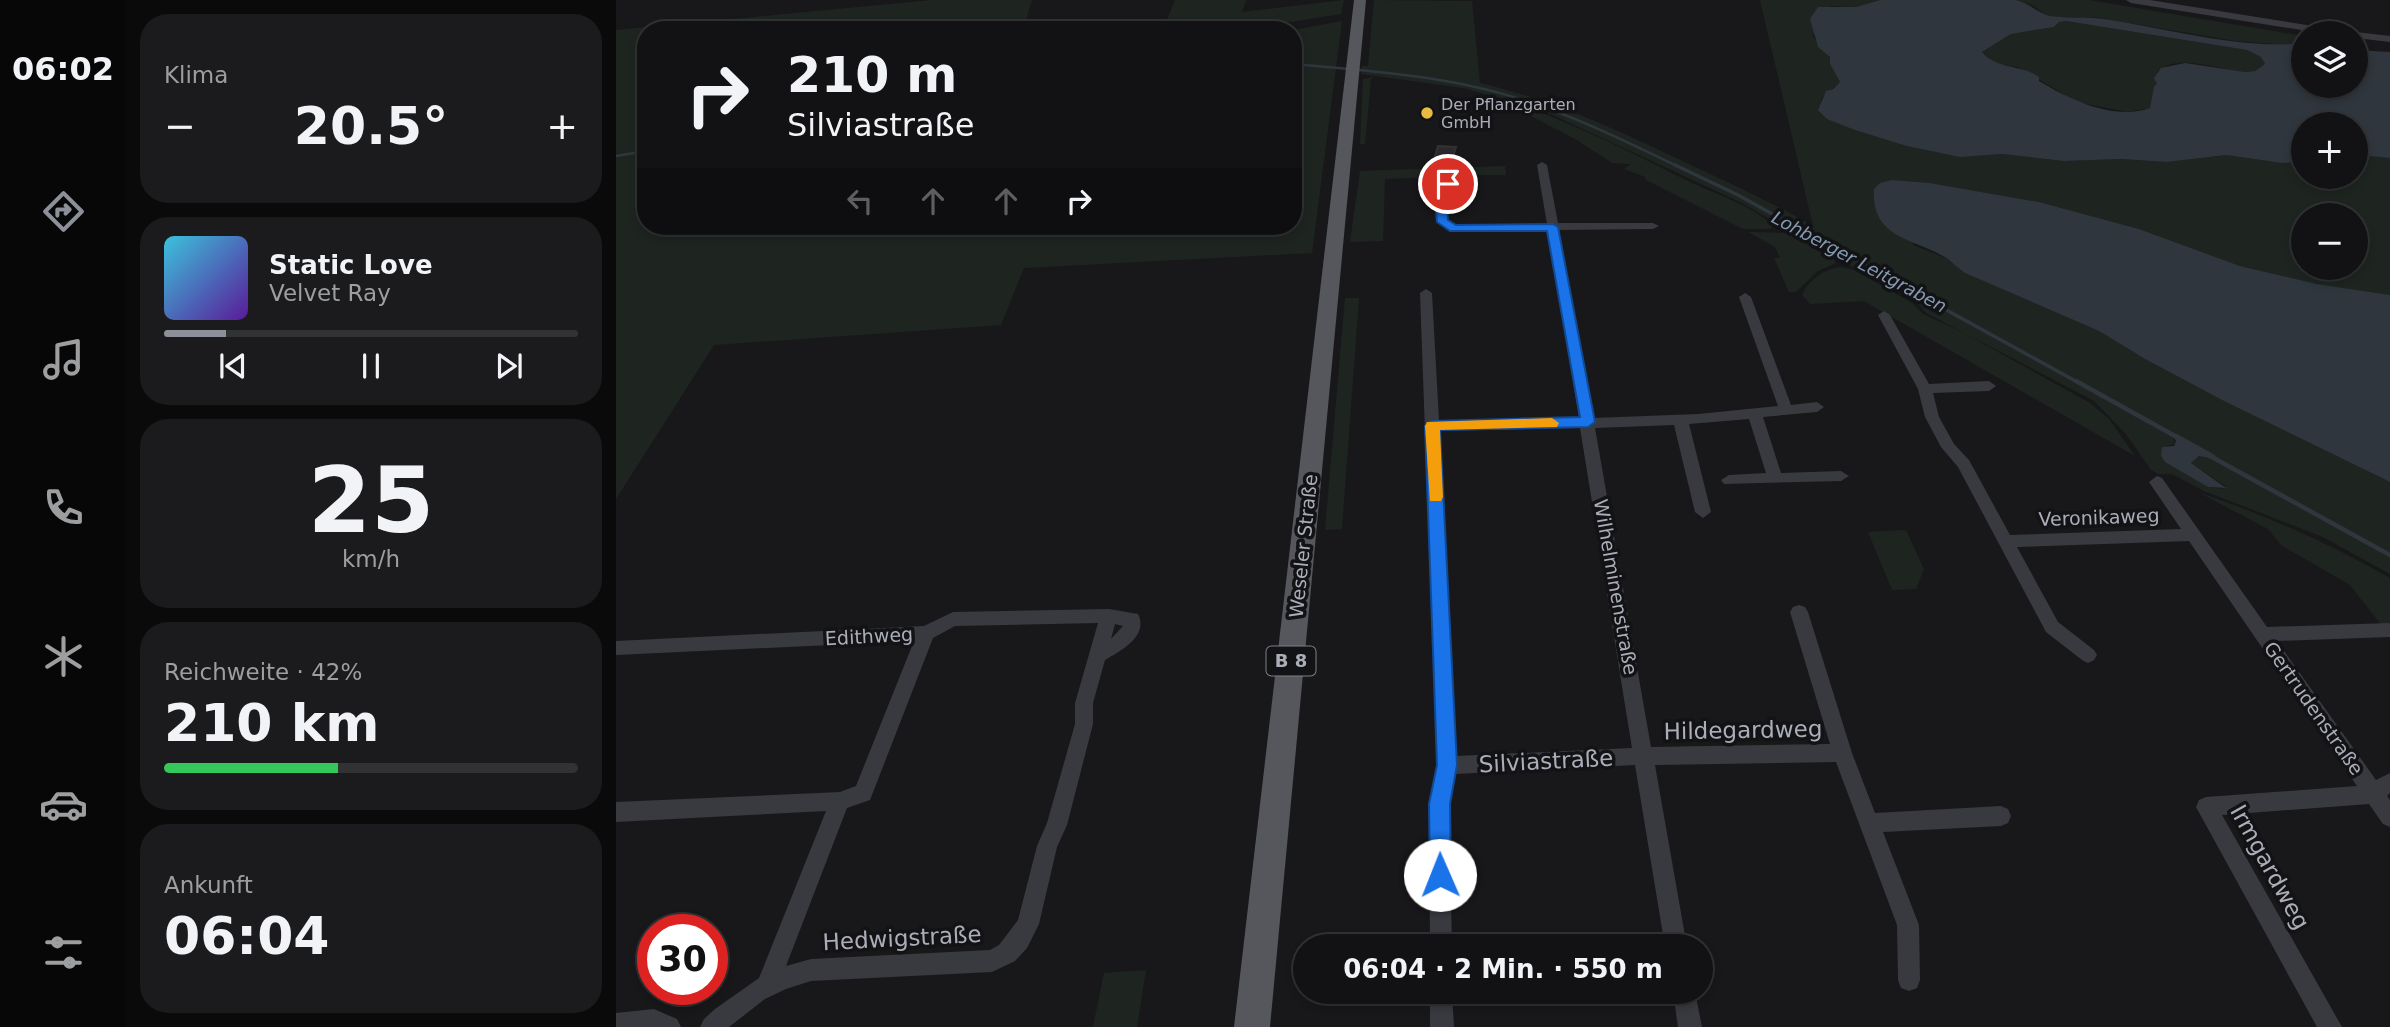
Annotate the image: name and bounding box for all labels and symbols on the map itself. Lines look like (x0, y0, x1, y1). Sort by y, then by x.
place label: Der Pflanzgarten GmbH (1441, 95, 1576, 132)
marker: Der Pflanzgarten GmbH (1419, 105, 1435, 121)
pin (1418, 154, 1478, 214)
water label: Lohberger Leitgraben (1768, 207, 1950, 317)
street label: Weseler Straße (1285, 473, 1321, 619)
street label: Wilhelminenstraße (1590, 497, 1642, 677)
street label: Veronikaweg (2038, 504, 2160, 530)
street label: Edithweg (824, 623, 914, 649)
street label: Gertrudenstraße (2260, 637, 2368, 779)
road number: B 8 (1266, 646, 1316, 676)
street label: Hildegardweg (1663, 716, 1823, 744)
street label: Silviastraße (1478, 744, 1614, 778)
street label: Irmgardweg (2225, 800, 2315, 934)
position arrow (1403, 838, 1477, 912)
speed limit sign: 30 (637, 914, 728, 1005)
street label: Hedwigstraße (822, 921, 982, 955)

